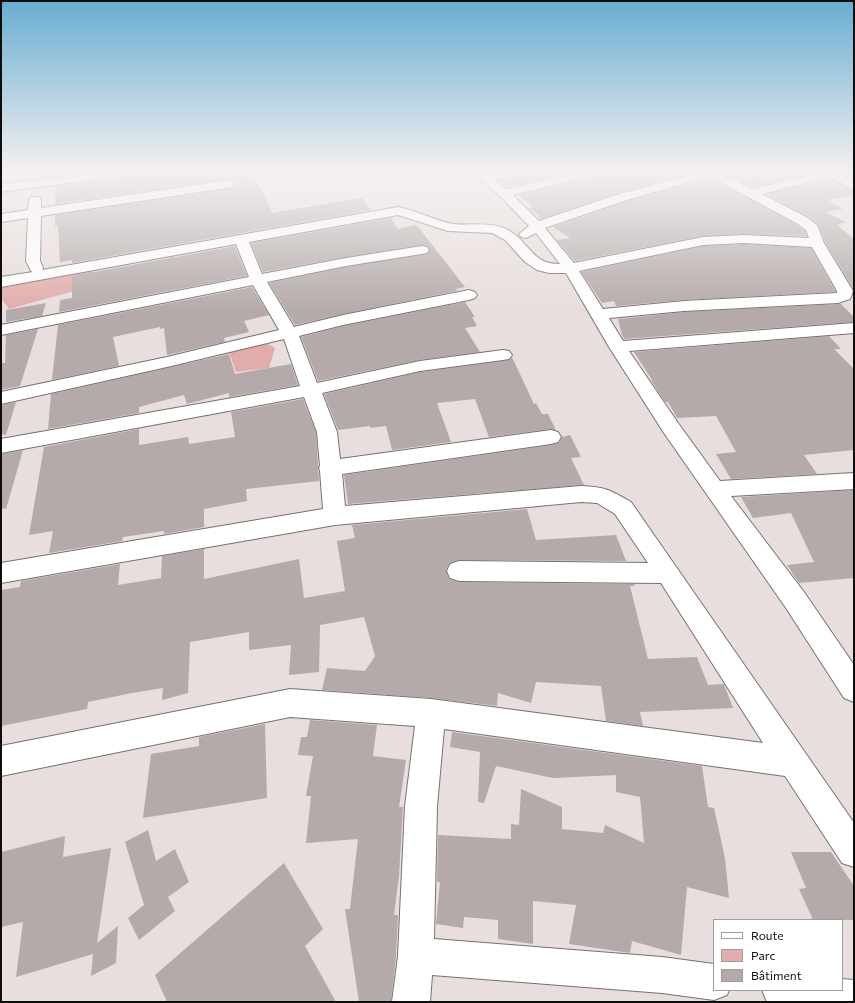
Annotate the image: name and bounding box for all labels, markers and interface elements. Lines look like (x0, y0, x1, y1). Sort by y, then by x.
legend (713, 919, 843, 991)
text: Route (751, 928, 784, 942)
text: Parc (751, 948, 775, 962)
text: Bâtiment (751, 968, 802, 982)

